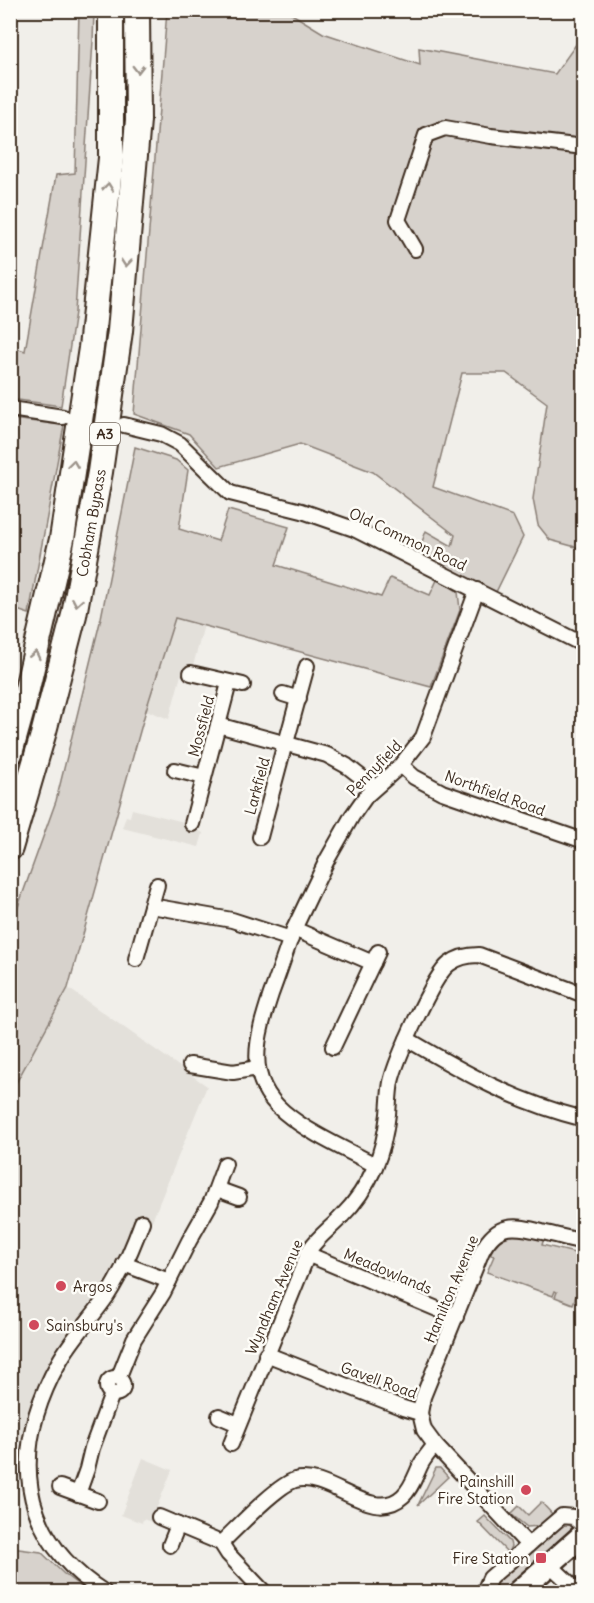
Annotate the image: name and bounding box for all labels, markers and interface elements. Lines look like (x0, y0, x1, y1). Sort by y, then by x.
one-way arrow (132, 64, 144, 73)
one-way arrow (101, 183, 114, 192)
one-way arrow (119, 259, 132, 268)
road number: A3 (90, 423, 120, 445)
one-way arrow (67, 459, 79, 469)
street label: Cobham Bypass (72, 467, 110, 579)
street label: Old Common Road (346, 503, 470, 575)
one-way arrow (71, 596, 84, 606)
one-way arrow (28, 650, 41, 660)
street label: Mossfield (184, 693, 218, 759)
street label: Pennyfield (343, 736, 406, 800)
street label: Larkfield (240, 755, 274, 817)
street label: Northfield Road (442, 766, 548, 820)
street label: Hamilton Avenue (420, 1232, 482, 1346)
street label: Wyndham Avenue (241, 1236, 307, 1358)
street label: Meadowlands (341, 1244, 435, 1298)
place label: Argos (73, 1277, 112, 1296)
marker: Argos (54, 1279, 68, 1293)
place label: Sainsbury's (46, 1316, 123, 1335)
marker: Sainsbury's (27, 1318, 41, 1332)
street label: Gavell Road (338, 1357, 420, 1403)
place label: Painshill Fire Station (438, 1472, 514, 1508)
marker: Painshill Fire Station (519, 1483, 533, 1497)
place label: Fire Station (453, 1549, 529, 1568)
marker: Fire Station (534, 1551, 548, 1565)

